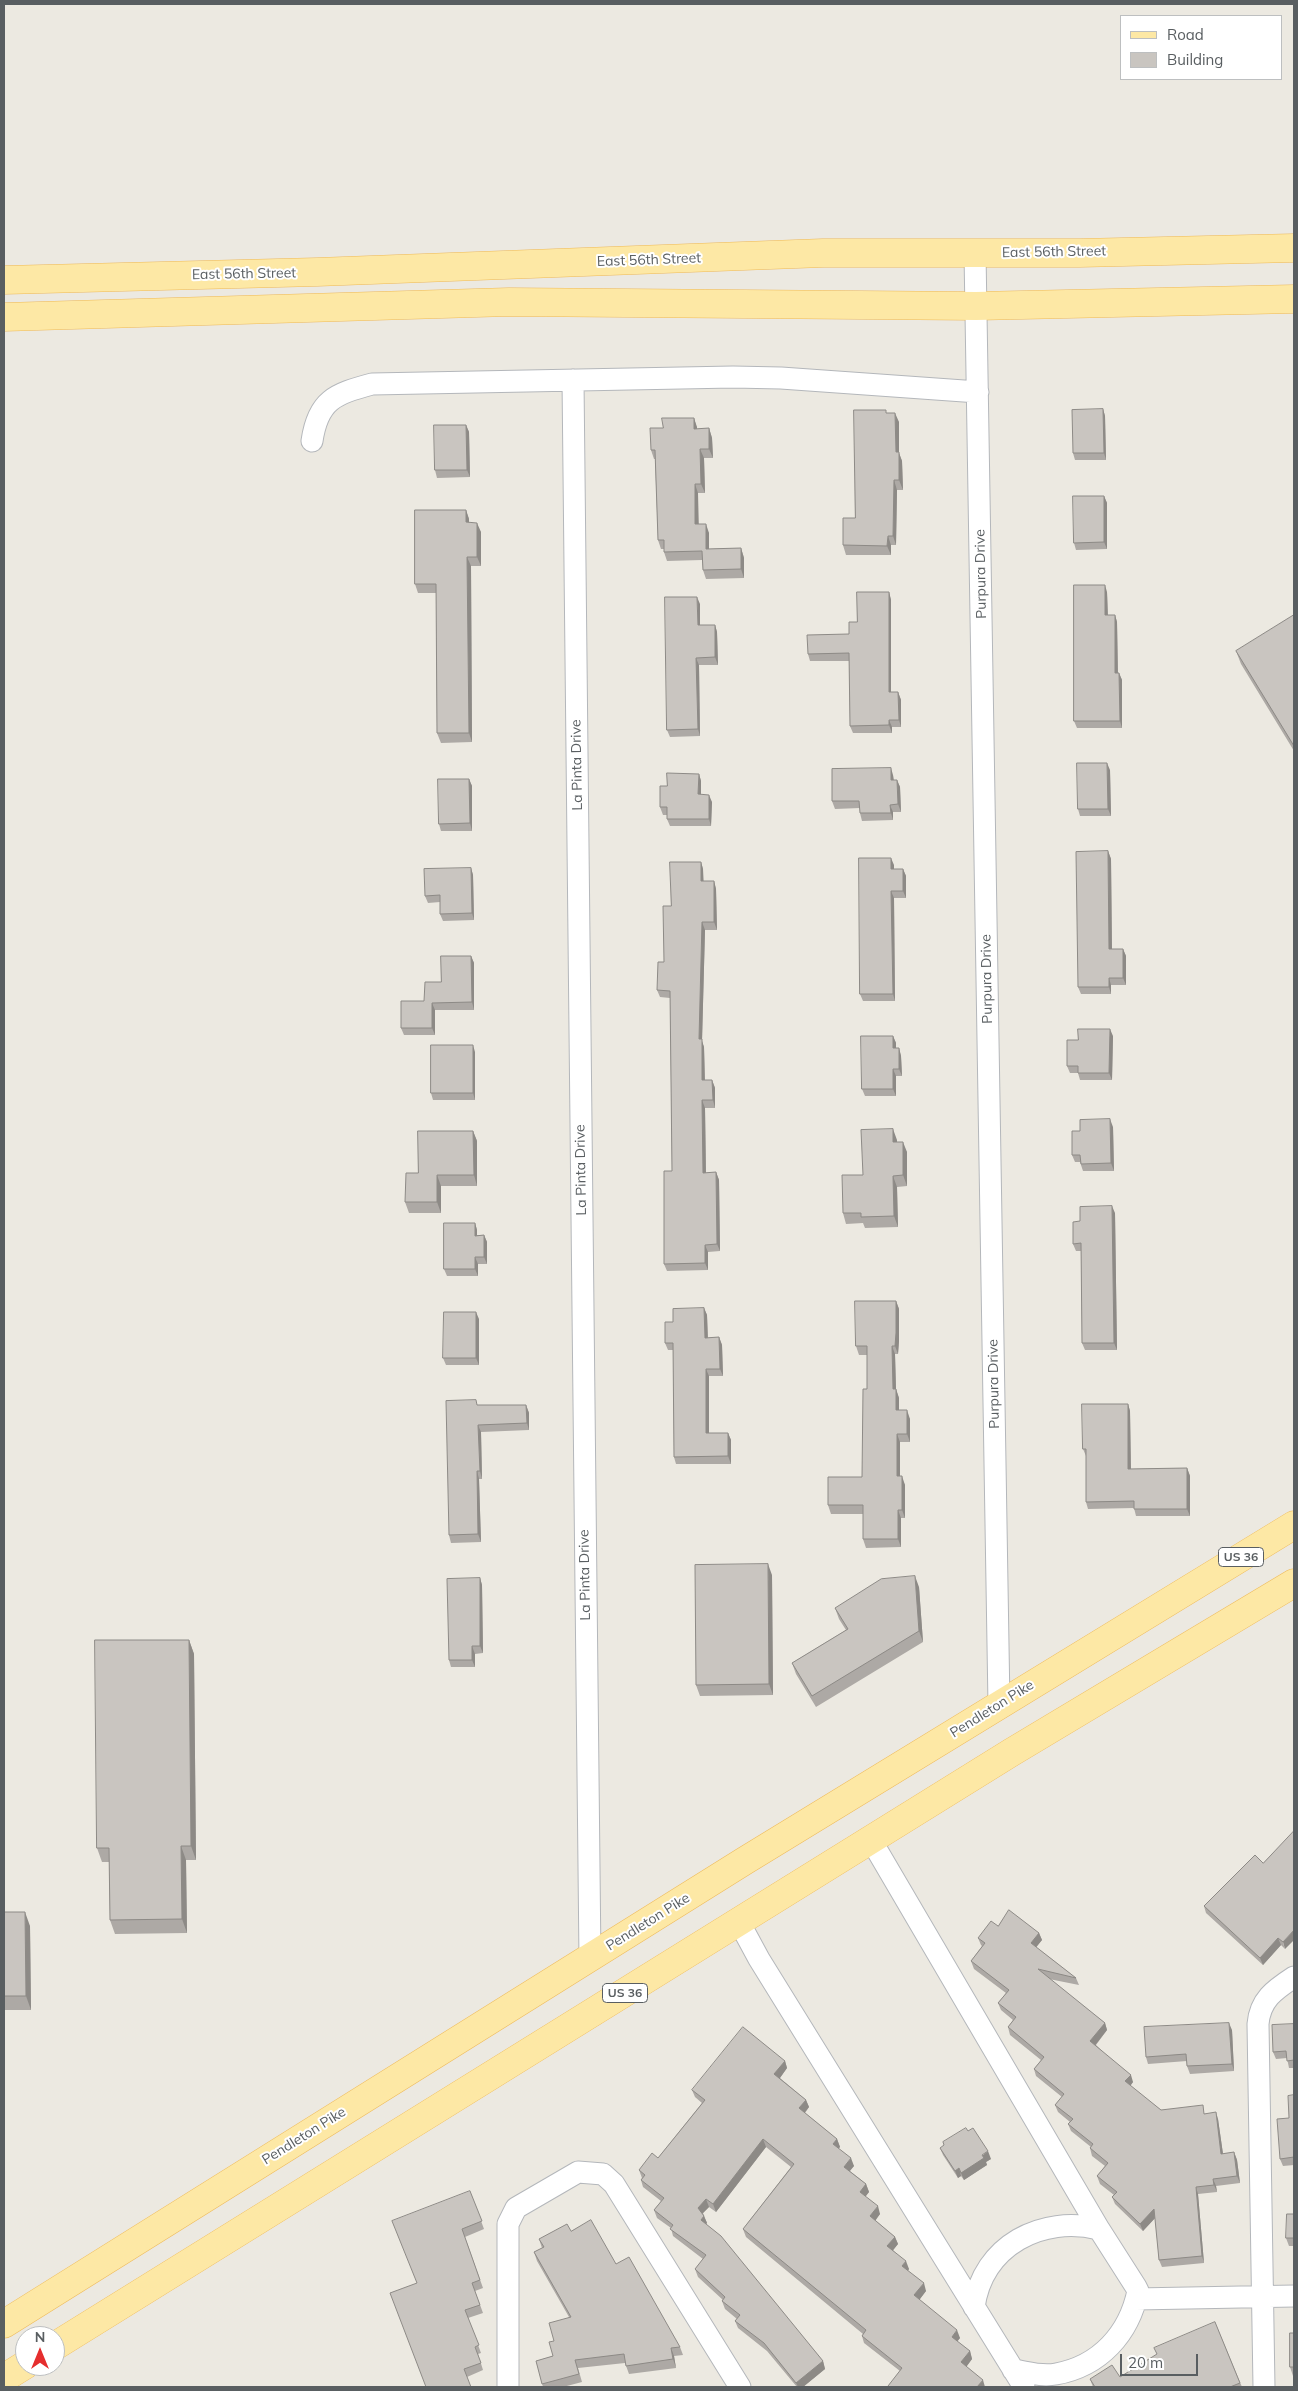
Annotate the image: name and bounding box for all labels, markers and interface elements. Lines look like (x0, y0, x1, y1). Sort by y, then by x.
legend (1120, 15, 1283, 80)
text: Road (1167, 25, 1204, 44)
text: Building (1167, 50, 1223, 69)
street label: East 56th Street (1002, 243, 1106, 261)
street label: East 56th Street (597, 250, 701, 270)
street label: East 56th Street (192, 265, 296, 283)
street label: Purpura Drive (972, 529, 990, 619)
street label: La Pinta Drive (568, 719, 586, 811)
street label: Purpura Drive (978, 934, 996, 1024)
street label: La Pinta Drive (572, 1124, 590, 1216)
street label: Purpura Drive (985, 1339, 1003, 1429)
street label: La Pinta Drive (576, 1529, 594, 1621)
road number: US 36 (1218, 1548, 1264, 1566)
street label: Pendleton Pike (947, 1677, 1037, 1741)
street label: Pendleton Pike (603, 1890, 693, 1954)
road number: US 36 (602, 1984, 648, 2002)
street label: Pendleton Pike (259, 2104, 349, 2168)
north arrow (15, 2326, 65, 2376)
text: N (35, 2328, 45, 2346)
scale bar (1123, 2344, 1200, 2376)
text: 20 m (1128, 2353, 1163, 2372)

